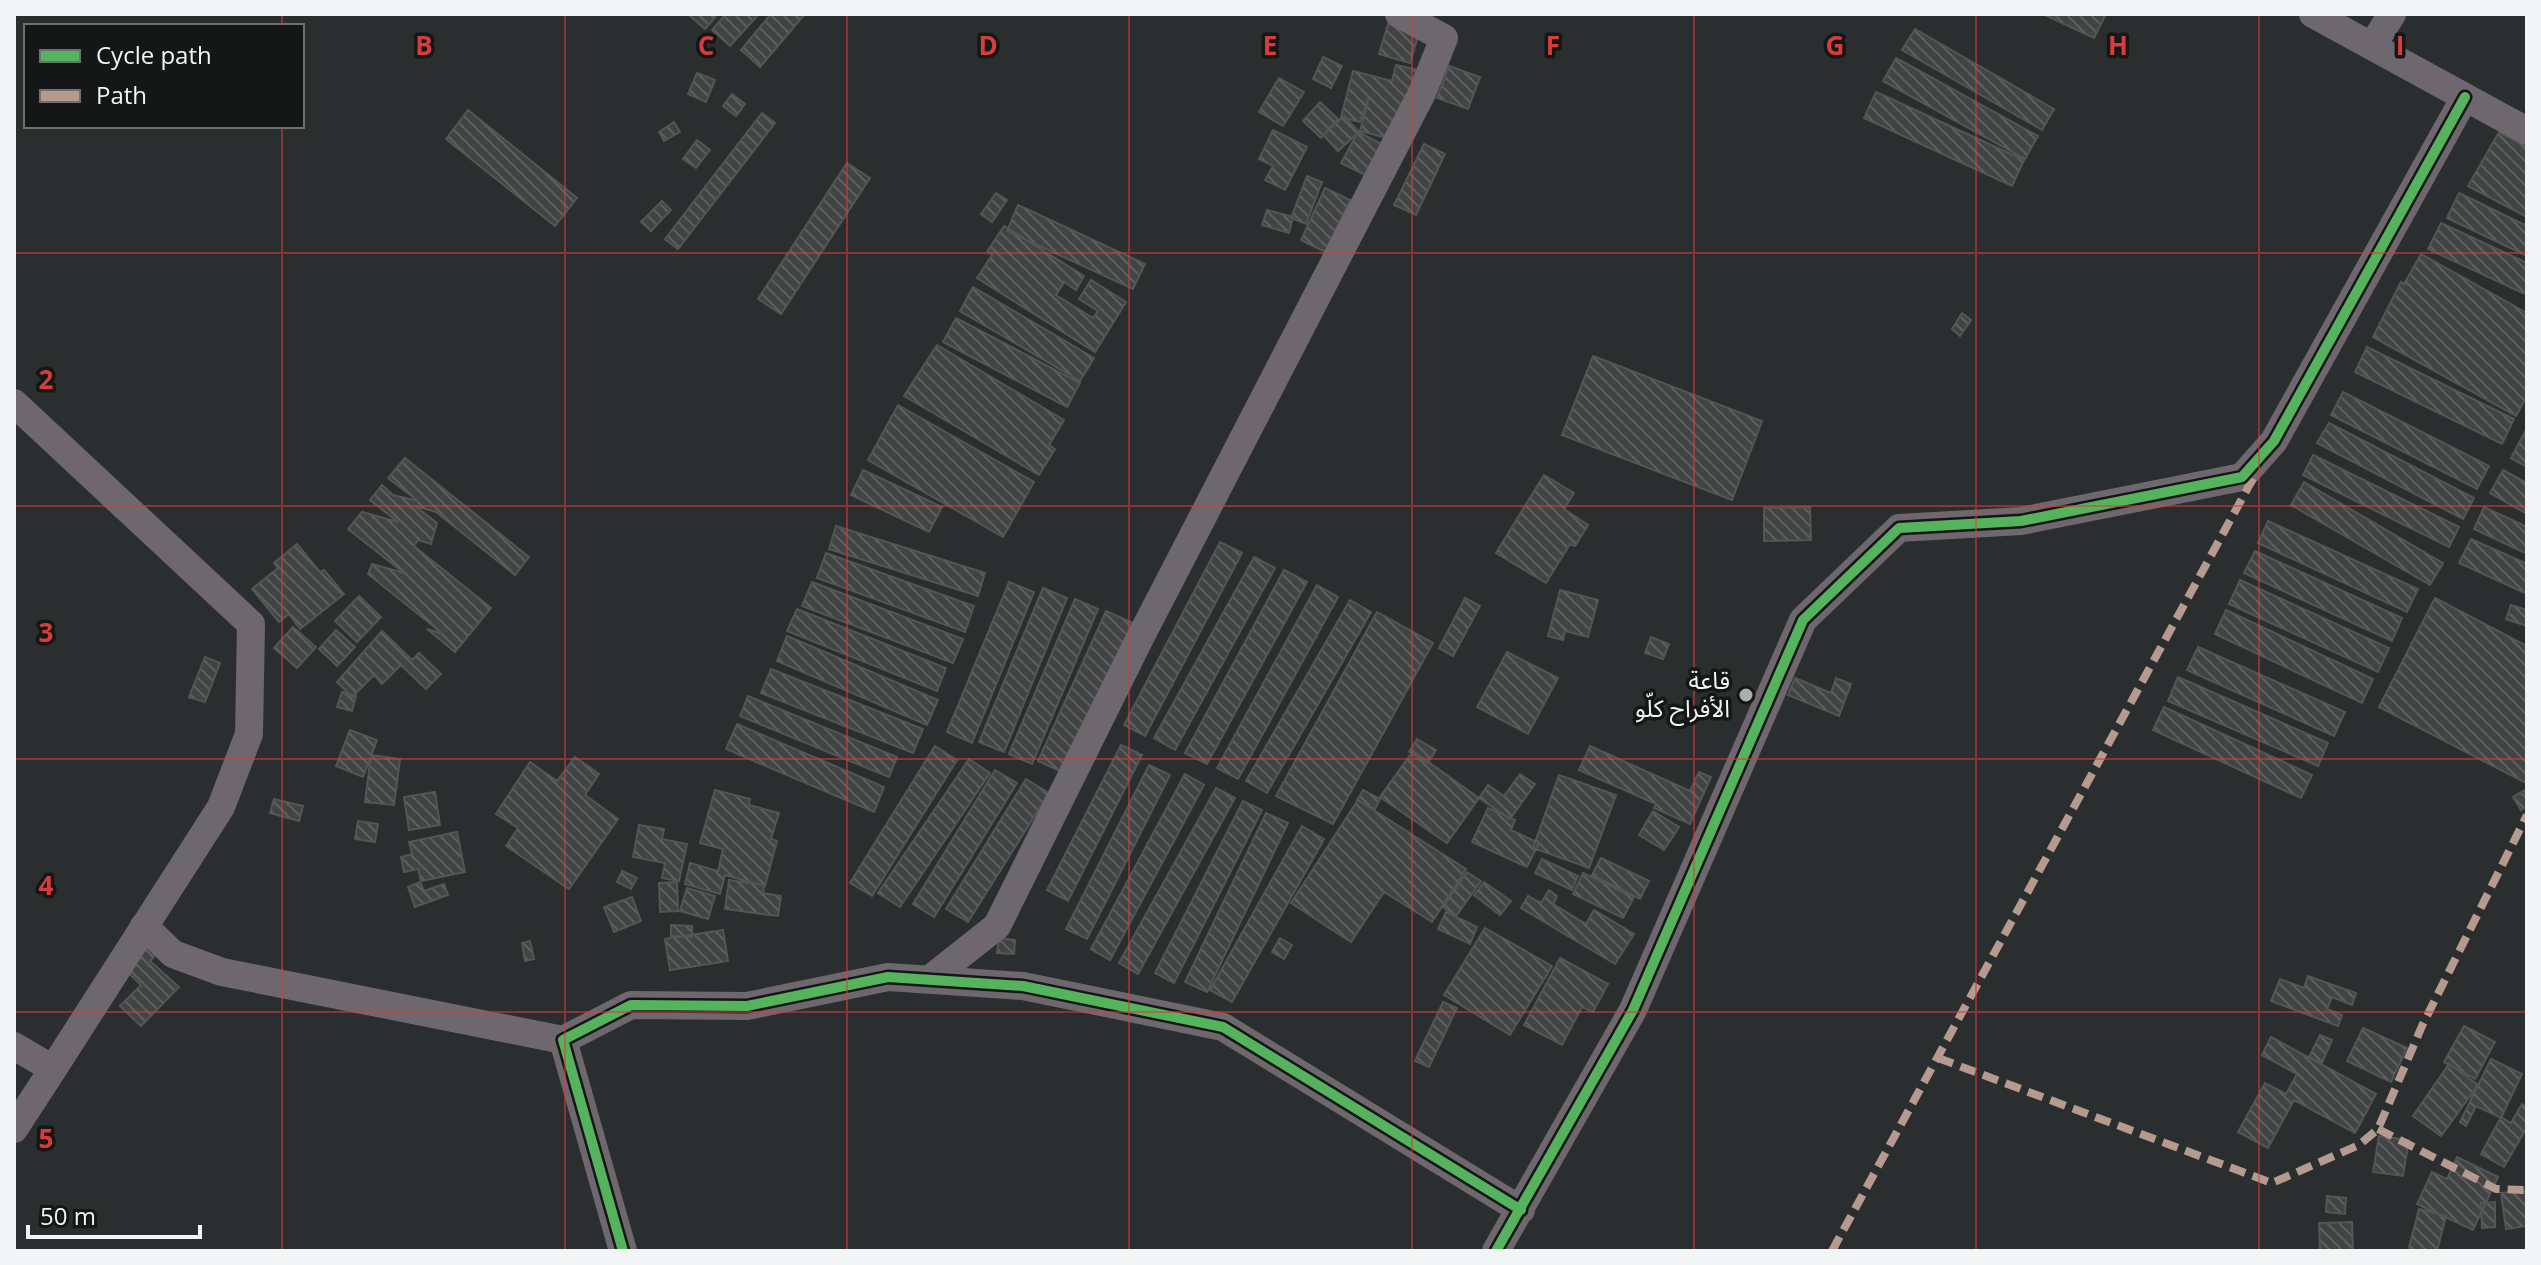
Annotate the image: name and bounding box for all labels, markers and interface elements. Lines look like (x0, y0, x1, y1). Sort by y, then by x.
legend (24, 24, 304, 128)
text: B (415, 27, 433, 63)
text: C (698, 27, 714, 63)
text: D (978, 27, 998, 63)
text: E (1263, 27, 1277, 63)
text: F (1546, 27, 1560, 63)
text: G (1826, 27, 1844, 63)
text: H (2108, 27, 2128, 63)
text: I (2396, 27, 2404, 63)
text: Cycle path (96, 38, 212, 71)
text: Path (96, 78, 147, 111)
text: 2 (39, 361, 54, 397)
text: 3 (39, 614, 53, 650)
place label: قاعة الأفراح كلّو (1635, 663, 1730, 726)
marker: قاعة الأفراح كلّو (1737, 686, 1755, 704)
text: 4 (39, 867, 54, 903)
text: 5 (39, 1120, 53, 1156)
scale bar (28, 1189, 200, 1239)
text: 50 m (40, 1199, 96, 1232)

